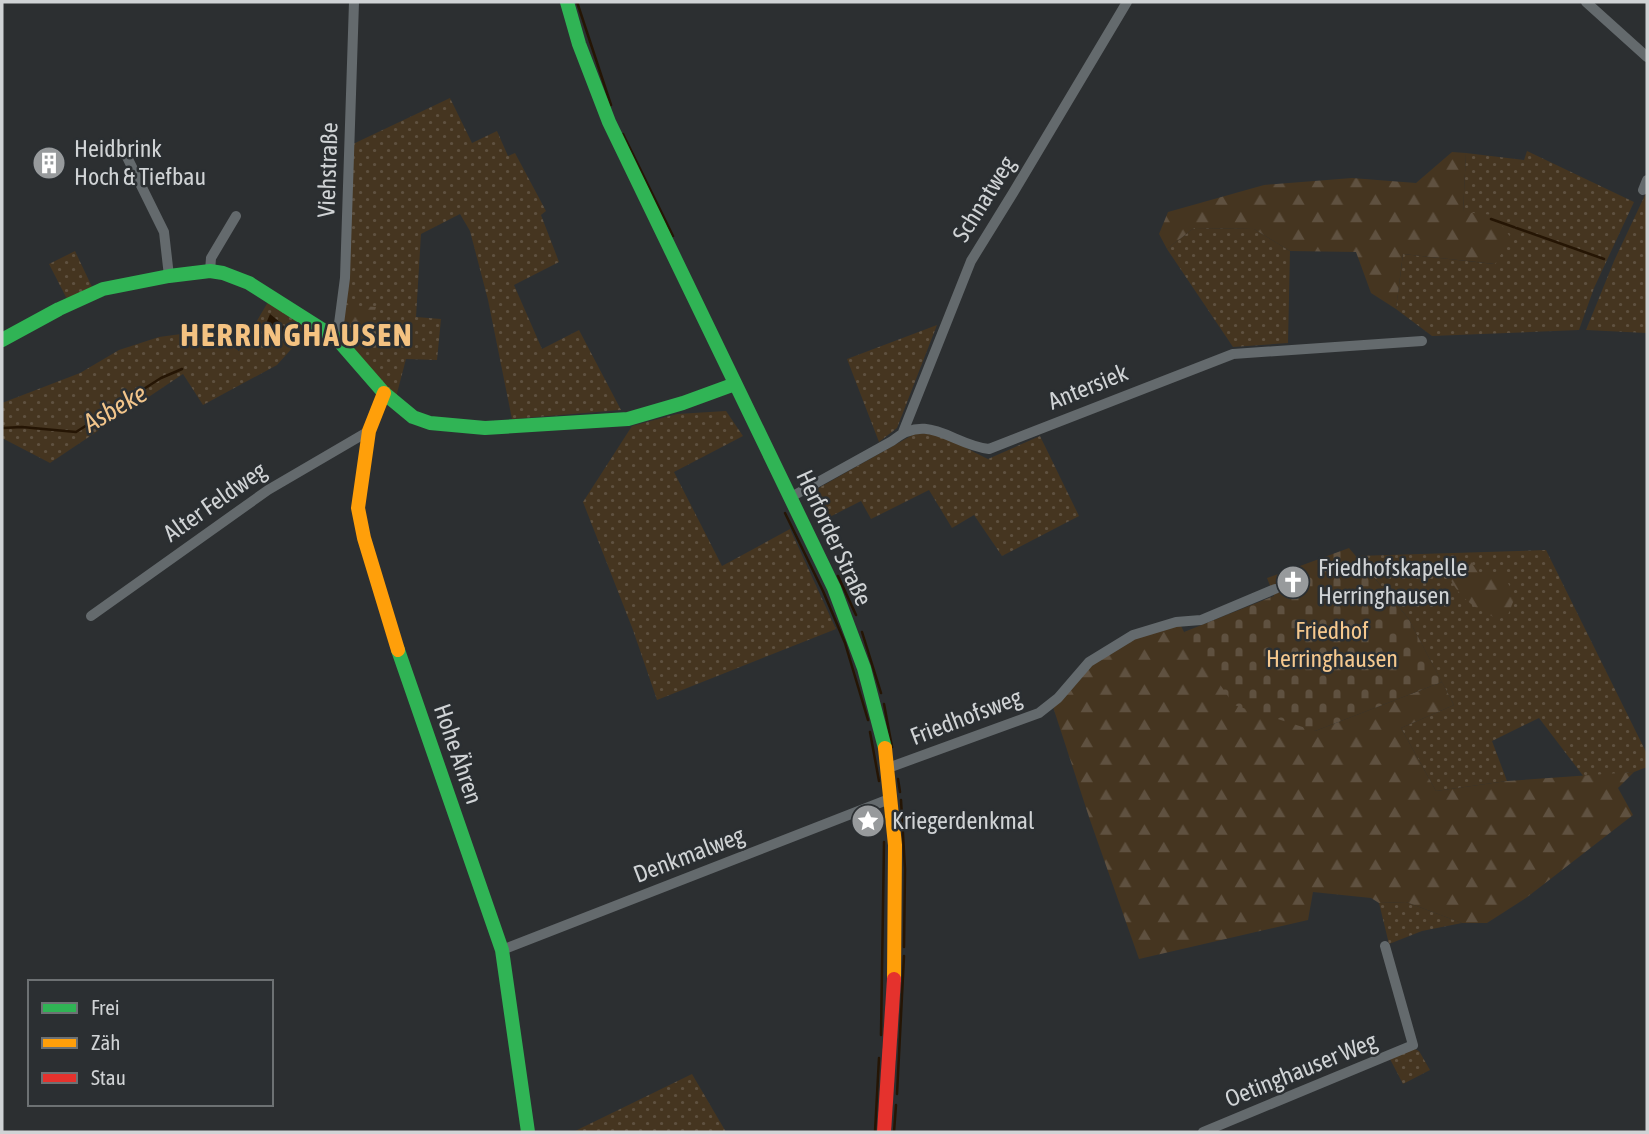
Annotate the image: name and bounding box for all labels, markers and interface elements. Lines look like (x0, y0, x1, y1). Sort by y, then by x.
street label: Viehstraße (312, 122, 343, 218)
place label: Heidbrink Hoch & Tiefbau (74, 135, 206, 190)
building icon: Heidbrink Hoch & Tiefbau (30, 144, 68, 182)
street label: Schnatweg (947, 150, 1021, 246)
district label: HERRINGHAUSEN (180, 316, 414, 353)
street label: Antersiek (1044, 358, 1132, 415)
water label: Asbeke (77, 378, 152, 439)
street label: Alter Feldweg (158, 456, 272, 547)
street label: Herforder Straße (791, 466, 878, 610)
place label: Friedhofskapelle Herringhausen (1318, 554, 1467, 609)
church icon: Friedhofskapelle Herringhausen (1274, 563, 1312, 601)
park label: Friedhof Herringhausen (1266, 617, 1398, 672)
street label: Friedhofsweg (906, 683, 1026, 750)
street label: Hohe Ähren (429, 700, 488, 807)
place icon: Kriegerdenkmal (849, 802, 887, 840)
place label: Kriegerdenkmal (892, 807, 1035, 834)
street label: Denkmalweg (630, 821, 749, 888)
legend (28, 980, 273, 1106)
text: Frei (91, 995, 120, 1019)
street label: Oetinghauser Weg (1221, 1027, 1381, 1112)
text: Zäh (91, 1030, 120, 1054)
text: Stau (91, 1065, 126, 1089)

